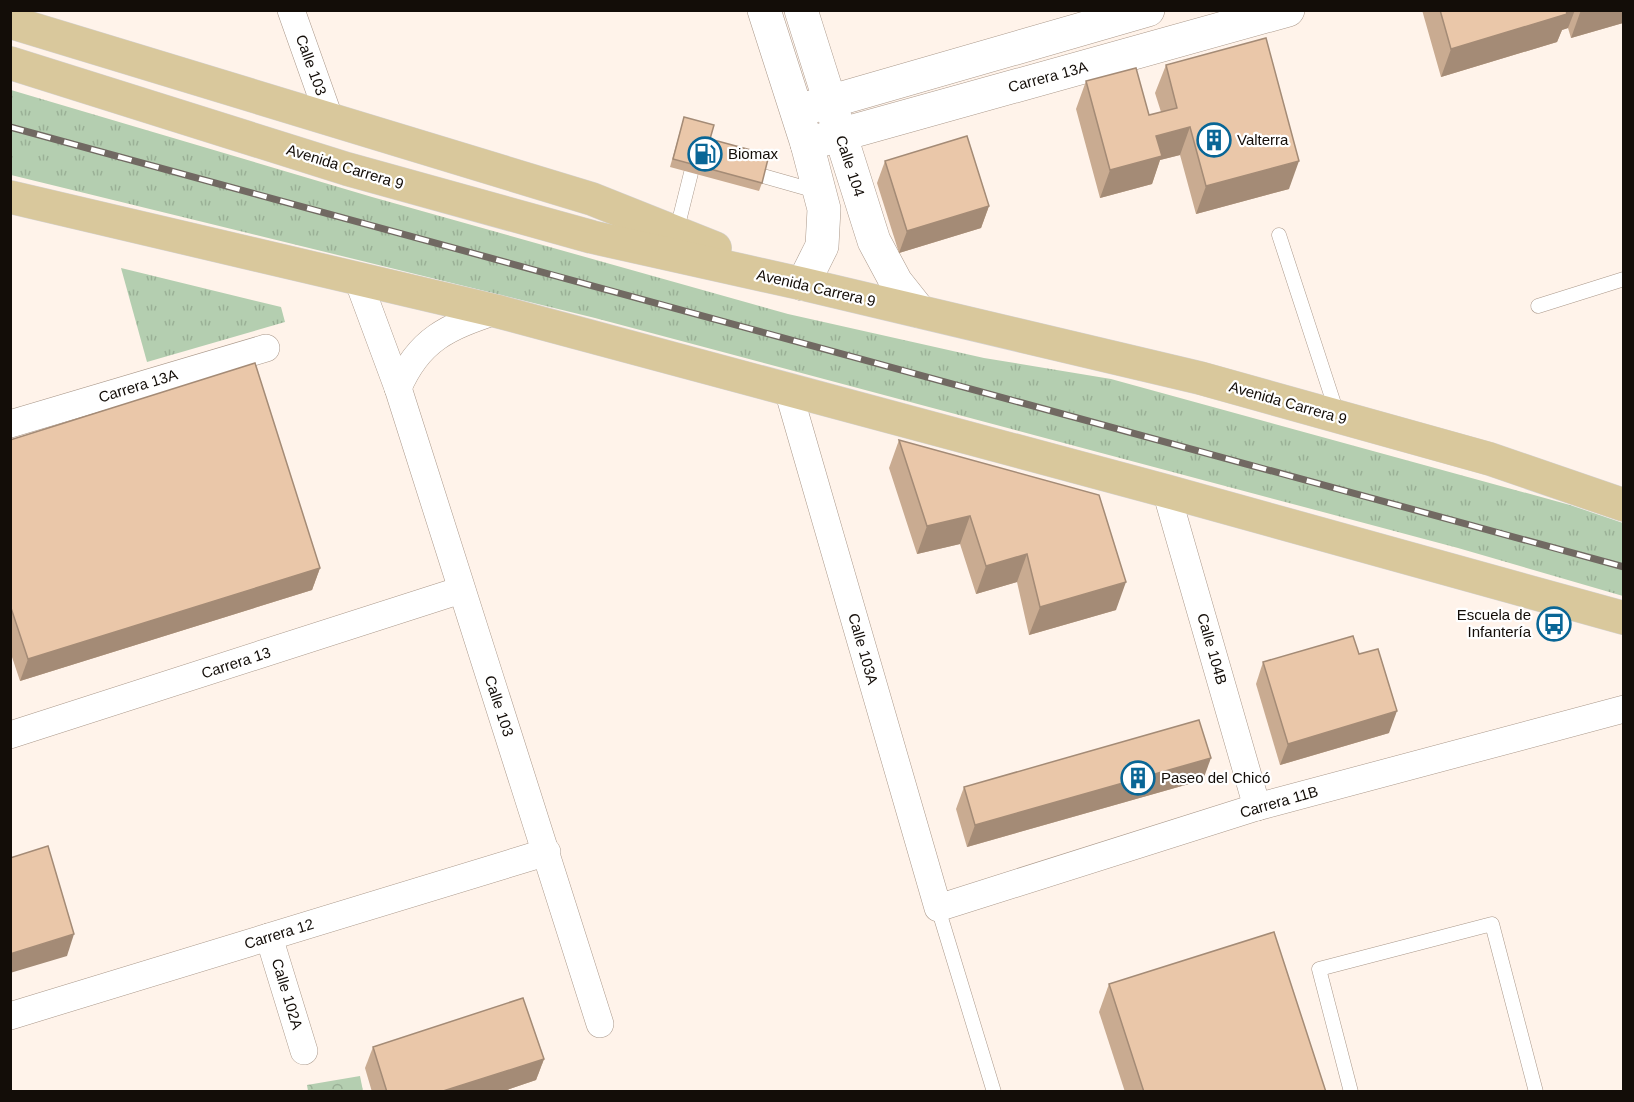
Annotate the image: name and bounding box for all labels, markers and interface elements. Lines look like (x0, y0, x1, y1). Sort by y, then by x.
street label: Calle 103 (293, 32, 330, 98)
street label: Carrera 13A (1006, 58, 1090, 95)
building icon: Valterra (1196, 122, 1232, 158)
place label: Valterra (1237, 131, 1289, 148)
street label: Calle 104 (833, 133, 868, 199)
fuel station icon: Biomax (687, 136, 723, 172)
street label: Avenida Carrera 9 (285, 141, 406, 192)
place label: Biomax (728, 145, 779, 162)
street label: Avenida Carrera 9 (755, 266, 877, 309)
street label: Carrera 13A (96, 365, 179, 406)
street label: Avenida Carrera 9 (1227, 378, 1349, 427)
place label: Escuela de Infantería (1457, 606, 1532, 640)
bus stop icon: Escuela de Infantería (1536, 606, 1572, 642)
street label: Calle 103A (845, 611, 882, 686)
street label: Calle 104B (1194, 611, 1231, 686)
street label: Carrera 13 (199, 643, 273, 682)
street label: Calle 103 (482, 673, 517, 739)
building icon: Paseo del Chicó (1120, 760, 1156, 796)
place label: Paseo del Chicó (1161, 769, 1270, 786)
street label: Carrera 11B (1238, 782, 1320, 821)
street label: Carrera 12 (242, 915, 316, 952)
street label: Calle 102A (269, 956, 306, 1031)

